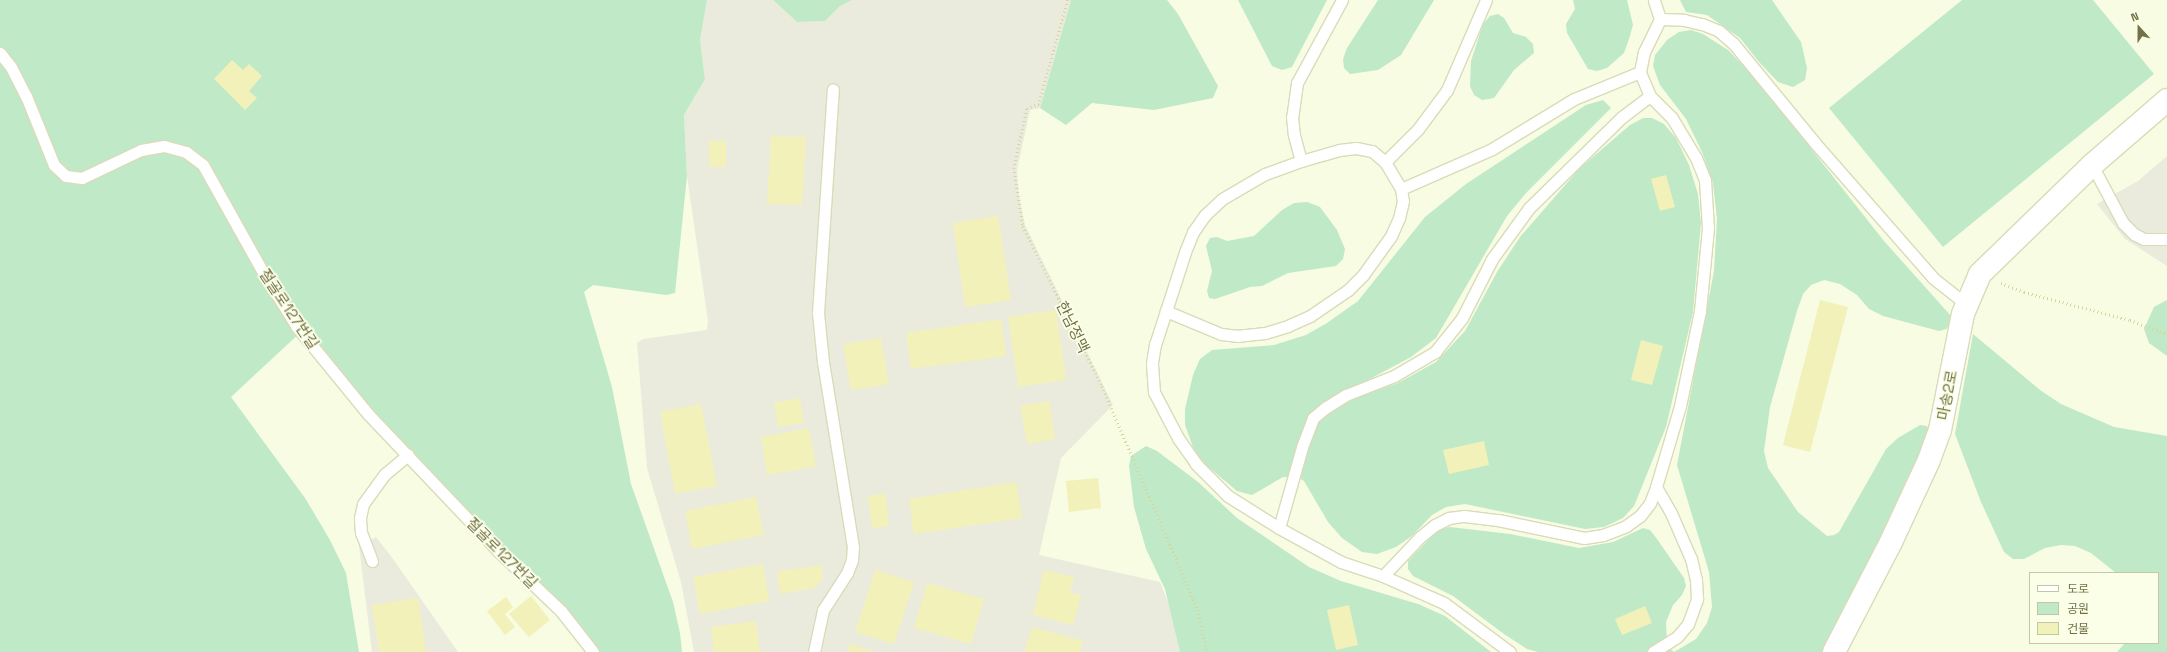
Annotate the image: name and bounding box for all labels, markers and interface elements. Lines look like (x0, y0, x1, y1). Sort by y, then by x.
north arrow (2119, 8, 2159, 48)
text: N (2129, 9, 2141, 25)
street label: 절골로127번길 (256, 266, 322, 352)
street label: 한남정맥 (1053, 298, 1093, 356)
street label: 마송2로 (1933, 369, 1961, 421)
street label: 절골로127번길 (463, 514, 541, 592)
legend (2029, 572, 2159, 644)
text: 도로 (2067, 581, 2089, 597)
text: 공원 (2067, 601, 2089, 617)
text: 건물 (2067, 621, 2089, 637)

